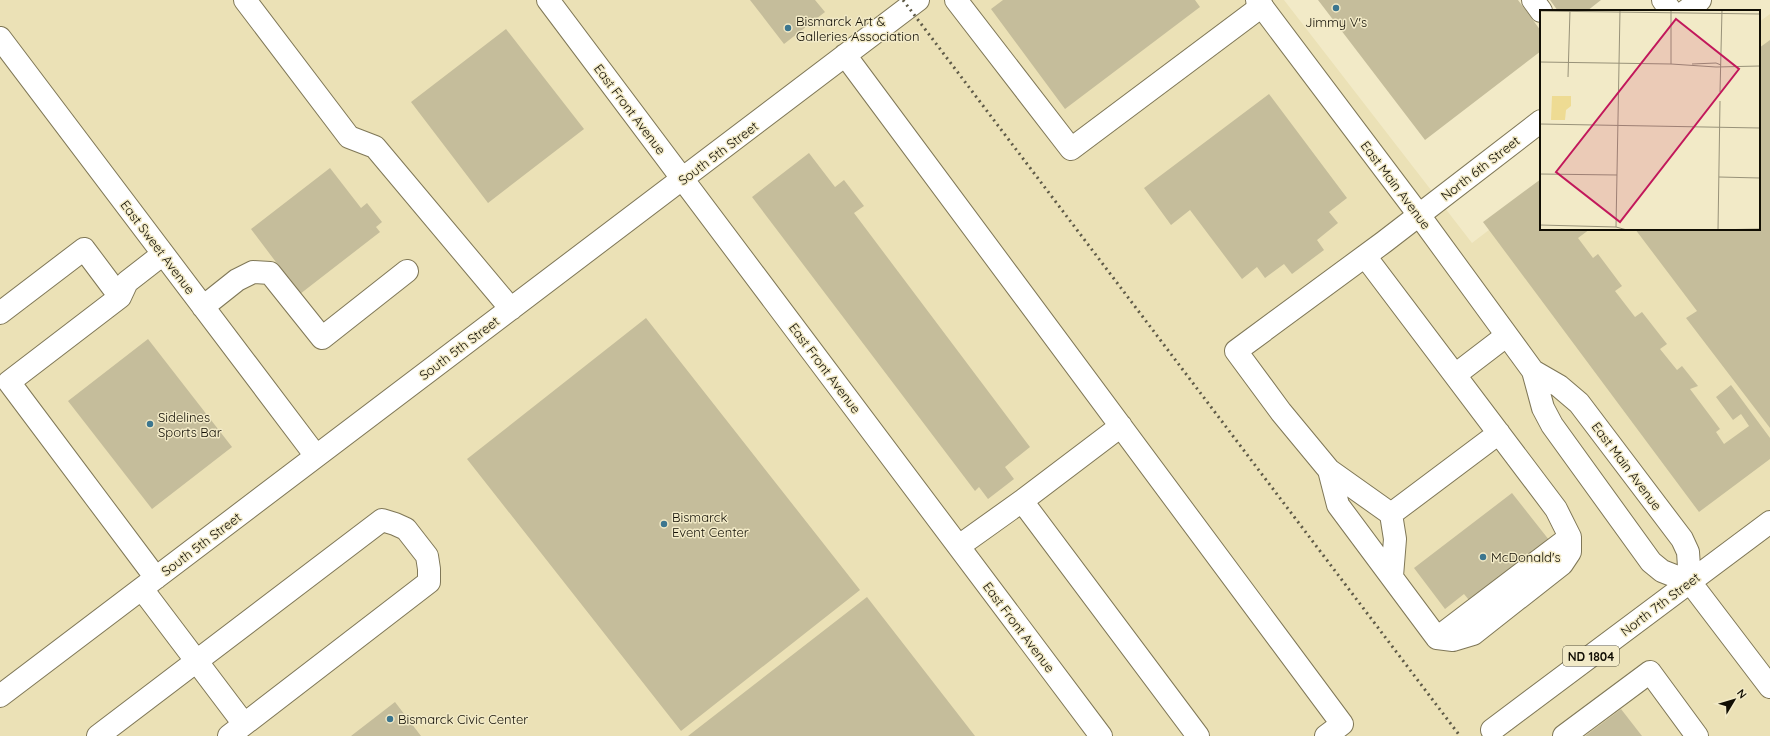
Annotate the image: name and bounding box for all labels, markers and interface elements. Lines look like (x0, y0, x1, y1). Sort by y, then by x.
marker: Jimmy V's (1331, 3, 1341, 13)
inset map (1540, 10, 1760, 230)
place label: Bismarck Art & Galleries Association (796, 13, 919, 44)
place label: Jimmy V's (1305, 14, 1367, 30)
marker: Bismarck Art & Galleries Association (783, 23, 793, 33)
street label: East Front Avenue (591, 61, 669, 157)
street label: South 5th Street (675, 118, 761, 188)
street label: North 6th Street (1437, 132, 1523, 204)
street label: East Main Avenue (1358, 138, 1434, 232)
street label: East Sweet Avenue (117, 197, 199, 297)
street label: South 5th Street (416, 313, 502, 383)
street label: East Front Avenue (786, 320, 864, 416)
place label: Sidelines Sports Bar (158, 409, 222, 440)
marker: Sidelines Sports Bar (145, 419, 155, 429)
street label: East Main Avenue (1589, 419, 1665, 513)
street label: South 5th Street (158, 509, 244, 579)
place label: Bismarck Event Center (672, 509, 749, 540)
marker: Bismarck Event Center (659, 519, 669, 529)
place label: McDonald's (1491, 549, 1561, 565)
marker: McDonald's (1478, 552, 1488, 562)
street label: North 7th Street (1617, 569, 1703, 639)
street label: East Front Avenue (980, 579, 1058, 675)
road number: ND 1804 (1563, 646, 1619, 666)
north arrow (1714, 680, 1754, 720)
text: N (1734, 686, 1750, 701)
place label: Bismarck Civic Center (398, 711, 528, 727)
marker: Bismarck Civic Center (385, 714, 395, 724)

